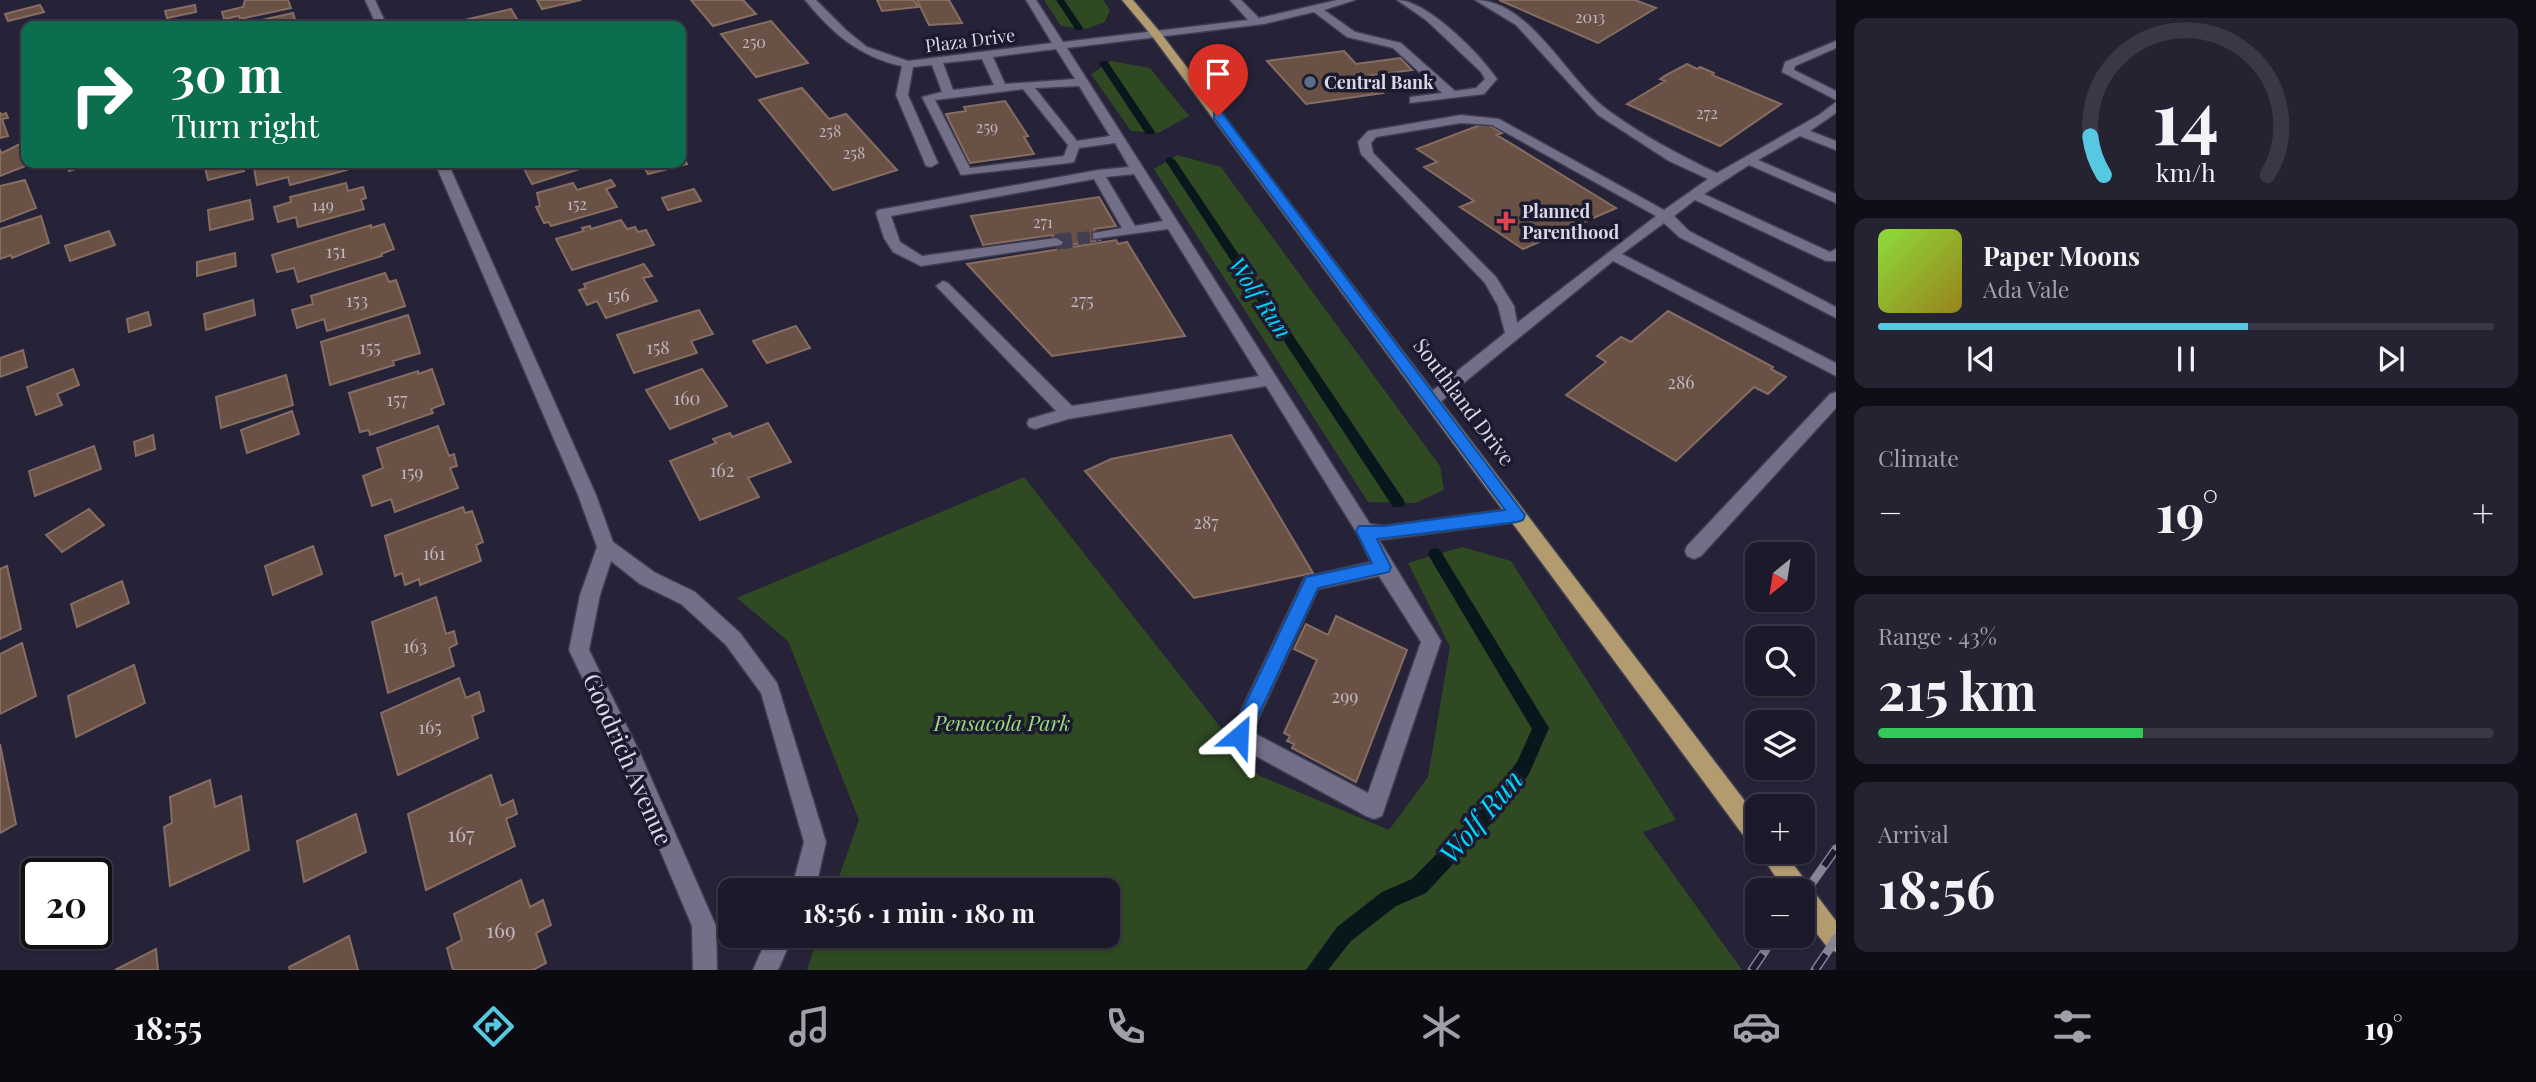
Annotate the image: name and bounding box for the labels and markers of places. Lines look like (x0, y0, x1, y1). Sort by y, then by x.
pin (1188, 44, 1248, 116)
place label: Central Bank (1324, 70, 1434, 94)
marker: Central Bank (1302, 74, 1318, 90)
place label: Planned Parenthood (1522, 199, 1619, 244)
marker: Planned Parenthood (1496, 211, 1516, 231)

